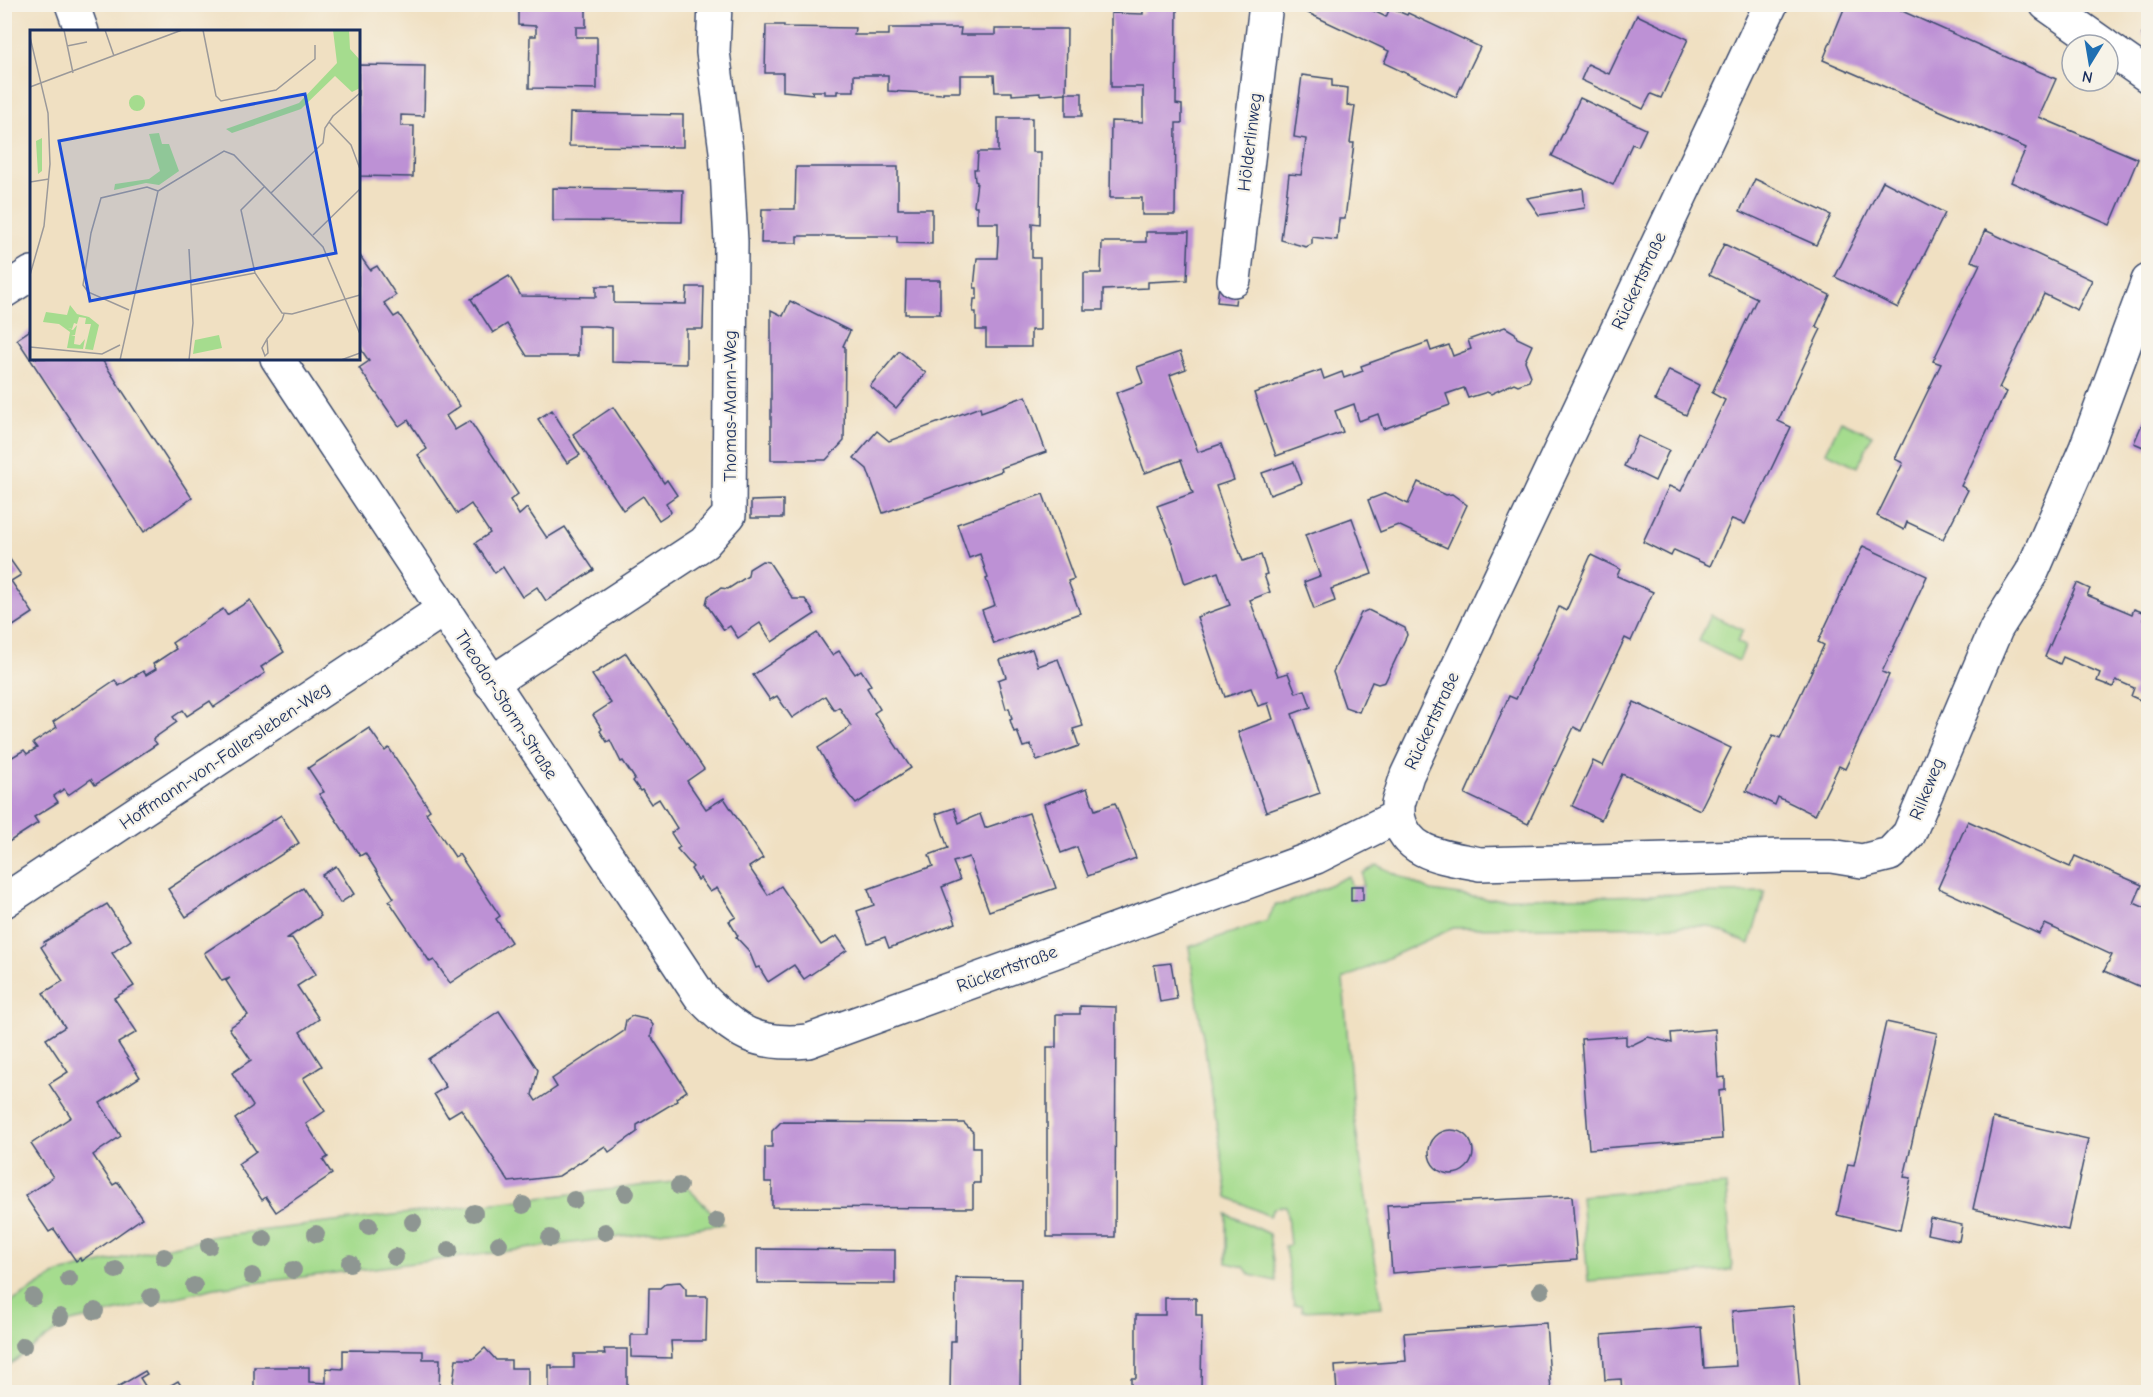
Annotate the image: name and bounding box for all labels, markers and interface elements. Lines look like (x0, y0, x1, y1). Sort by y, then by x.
inset map (30, 30, 360, 360)
north arrow (2060, 33, 2120, 93)
text: N (2080, 67, 2094, 87)
street label: Hölderlinweg (1234, 92, 1266, 192)
street label: Rückertstraße (1607, 229, 1671, 333)
street label: Thomas-Mann-Weg (720, 330, 741, 482)
street label: Theodor-Storm-Straße (450, 627, 562, 783)
street label: Rückertstraße (1400, 669, 1464, 773)
street label: Hoffmann-von-Fallersleben-Weg (116, 678, 334, 834)
street label: Rilkeweg (1905, 755, 1949, 823)
street label: Rückertstraße (954, 941, 1060, 997)

